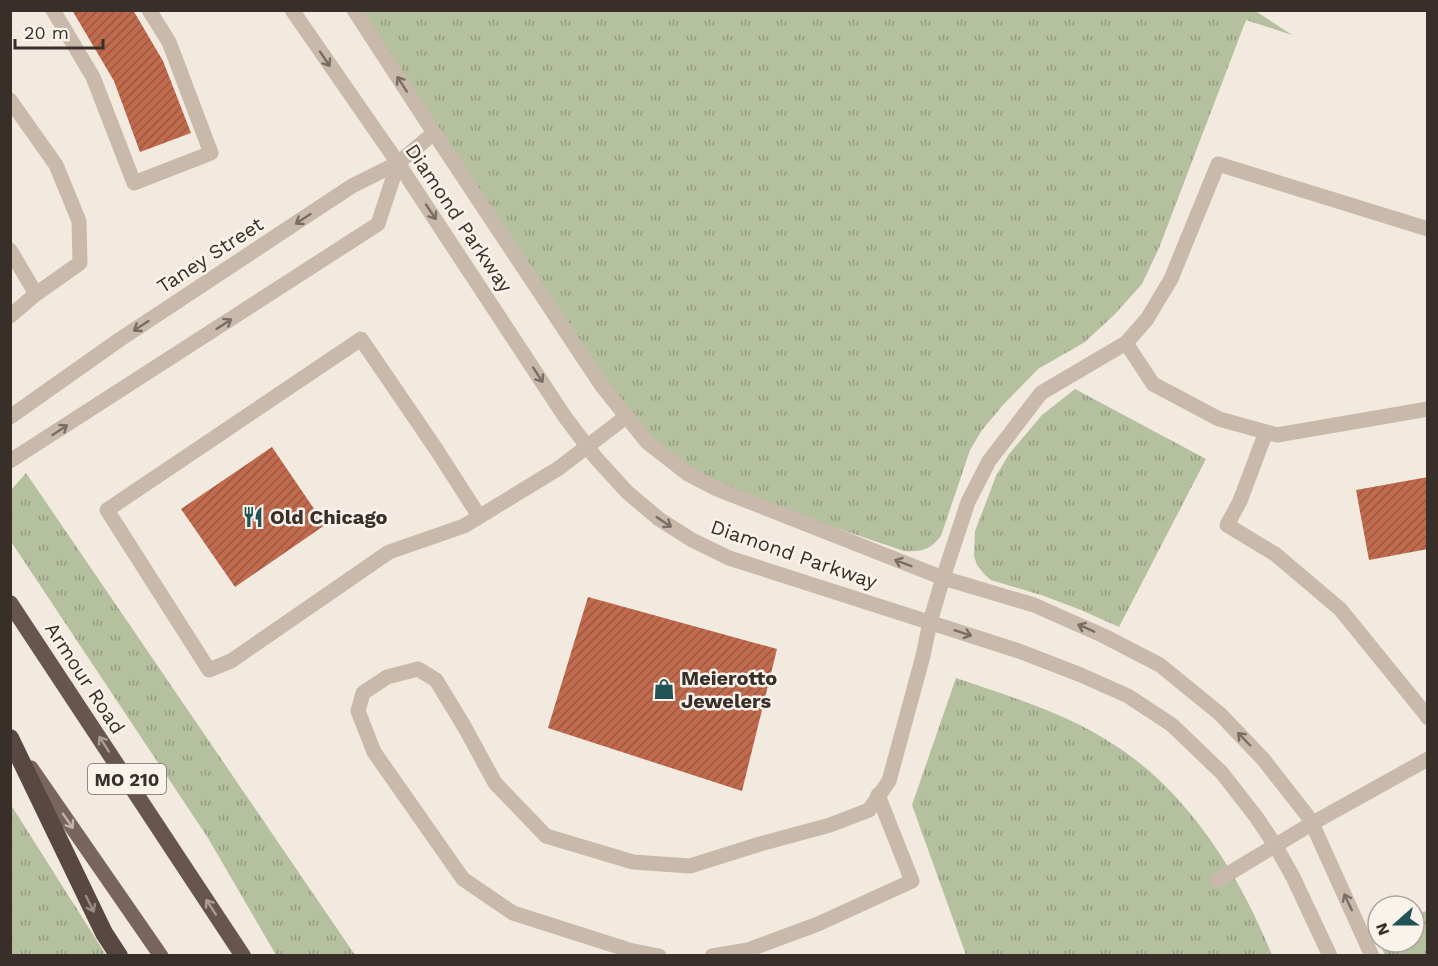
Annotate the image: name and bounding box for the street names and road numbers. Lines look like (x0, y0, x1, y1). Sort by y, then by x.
street label: Diamond Parkway (400, 139, 518, 298)
street label: Taney Street (152, 211, 268, 298)
street label: Diamond Parkway (708, 514, 881, 594)
street label: Armour Road (40, 618, 130, 738)
road number: MO 210 (88, 764, 166, 794)

